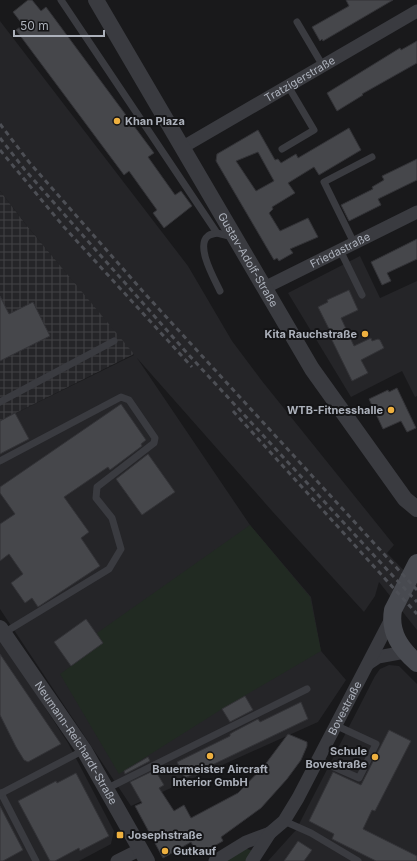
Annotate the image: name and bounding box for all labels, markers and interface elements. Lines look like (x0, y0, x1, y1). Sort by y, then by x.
scale bar (14, 12, 104, 38)
text: 50 m (20, 18, 49, 33)
street label: Tratzigerstraße (262, 53, 338, 105)
place label: Khan Plaza (125, 114, 185, 128)
marker: Khan Plaza (112, 116, 122, 126)
street label: Gustav-Adolf-Straße (215, 210, 281, 310)
street label: Friedastraße (308, 229, 373, 271)
place label: Kita Rauchstraße (265, 327, 357, 341)
marker: Kita Rauchstraße (360, 329, 370, 339)
place label: WTB-Fitnesshalle (287, 403, 383, 417)
marker: WTB-Fitnesshalle (386, 405, 396, 415)
street label: Neumann-Reichardt-Straße (32, 679, 121, 807)
street label: Bovestraße (325, 679, 365, 737)
place label: Schule Bovestraße (306, 744, 367, 771)
marker: Bauermeister Aircraft Interior GmbH (205, 751, 215, 761)
marker: Schule Bovestraße (370, 752, 380, 762)
place label: Bauermeister Aircraft Interior GmbH (152, 762, 268, 789)
place label: Josephstraße (128, 828, 203, 842)
marker: Josephstraße (115, 830, 125, 840)
place label: Gutkauf (173, 844, 217, 858)
marker: Gutkauf (160, 846, 170, 856)

